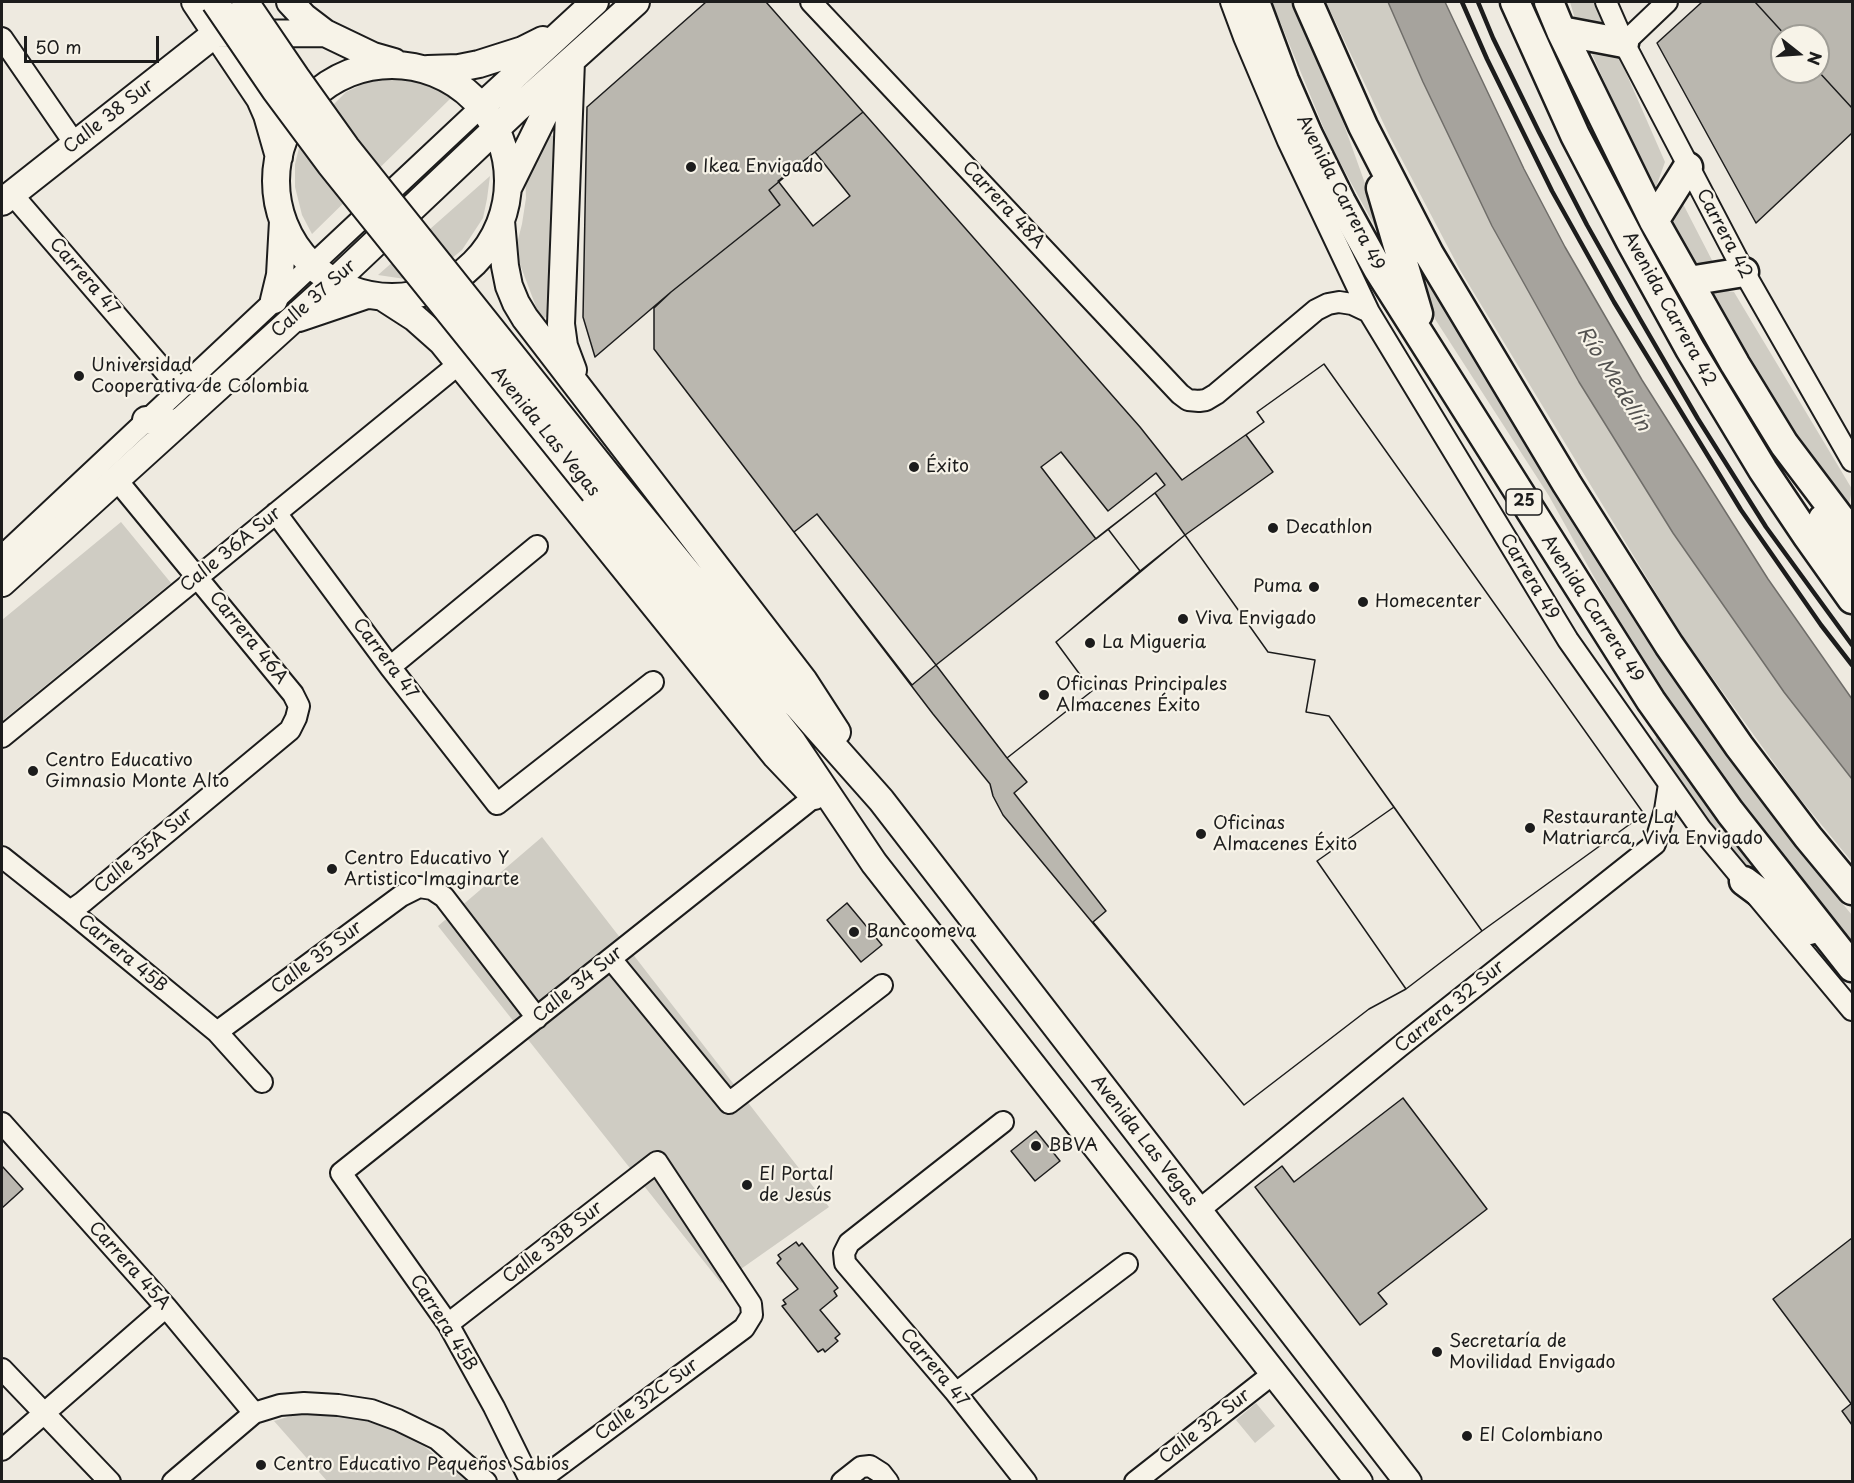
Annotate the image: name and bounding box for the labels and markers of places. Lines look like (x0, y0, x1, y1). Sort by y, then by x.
place label: Ikea Envigado (703, 156, 823, 178)
marker: Ikea Envigado (684, 160, 698, 174)
place label: Universidad Cooperativa de Colombia (91, 355, 309, 398)
marker: Universidad Cooperativa de Colombia (72, 369, 86, 383)
place label: Éxito (926, 456, 969, 478)
marker: Éxito (907, 460, 921, 474)
place label: Decathlon (1285, 517, 1373, 539)
marker: Decathlon (1266, 521, 1280, 535)
place label: Puma (1253, 576, 1302, 598)
marker: Puma (1307, 580, 1321, 594)
place label: Homecenter (1375, 591, 1481, 613)
marker: Homecenter (1356, 595, 1370, 609)
place label: Viva Envigado (1195, 608, 1316, 630)
marker: Viva Envigado (1176, 612, 1190, 626)
place label: La Migueria (1102, 632, 1206, 654)
marker: La Migueria (1083, 636, 1097, 650)
place label: Oficinas Principales Almacenes Éxito (1056, 674, 1227, 716)
marker: Oficinas Principales Almacenes Éxito (1037, 688, 1051, 702)
place label: Centro Educativo Gimnasio Monte Alto (45, 750, 229, 792)
marker: Centro Educativo Gimnasio Monte Alto (26, 764, 40, 778)
place label: Restaurante La Matriarca, Viva Envigado (1542, 807, 1763, 850)
place label: Oficinas Almacenes Éxito (1213, 813, 1357, 856)
marker: Restaurante La Matriarca, Viva Envigado (1523, 821, 1537, 835)
marker: Oficinas Almacenes Éxito (1194, 827, 1208, 841)
place label: Centro Educativo Y Artistico Imaginarte (344, 848, 519, 890)
marker: Centro Educativo Y Artistico Imaginarte (325, 862, 339, 876)
place label: Bancoomeva (866, 921, 976, 943)
marker: Bancoomeva (847, 925, 861, 939)
place label: BBVA (1048, 1135, 1098, 1157)
marker: BBVA (1029, 1139, 1043, 1153)
place label: El Portal de Jesús (759, 1164, 834, 1206)
marker: El Portal de Jesús (740, 1178, 754, 1192)
place label: Secretaría de Movilidad Envigado (1449, 1331, 1616, 1374)
marker: Secretaría de Movilidad Envigado (1430, 1345, 1444, 1359)
place label: El Colombiano (1479, 1425, 1603, 1447)
marker: El Colombiano (1460, 1429, 1474, 1443)
place label: Centro Educativo Pequeños Sabios (273, 1454, 569, 1476)
marker: Centro Educativo Pequeños Sabios (254, 1458, 268, 1472)

